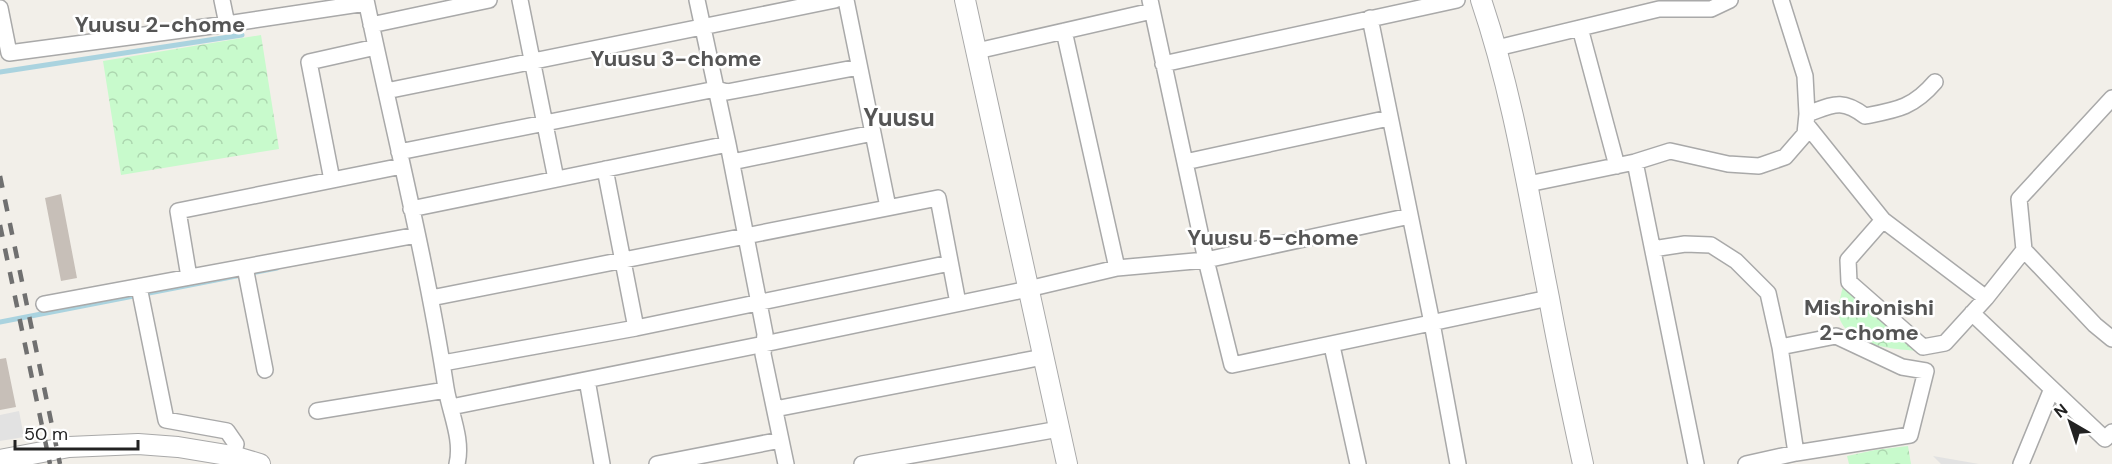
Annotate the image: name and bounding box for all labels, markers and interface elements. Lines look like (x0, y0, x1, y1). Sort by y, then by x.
district label: Yuusu 2-chome (75, 10, 245, 39)
district label: Yuusu 3-chome (590, 44, 762, 73)
district label: Yuusu (863, 102, 935, 133)
district label: Yuusu 5-chome (1187, 223, 1359, 252)
district label: Mishironishi 2-chome (1804, 293, 1934, 347)
north arrow (2040, 392, 2100, 452)
text: N (2050, 399, 2072, 423)
scale bar (15, 413, 138, 451)
text: 50 m (24, 422, 68, 446)

